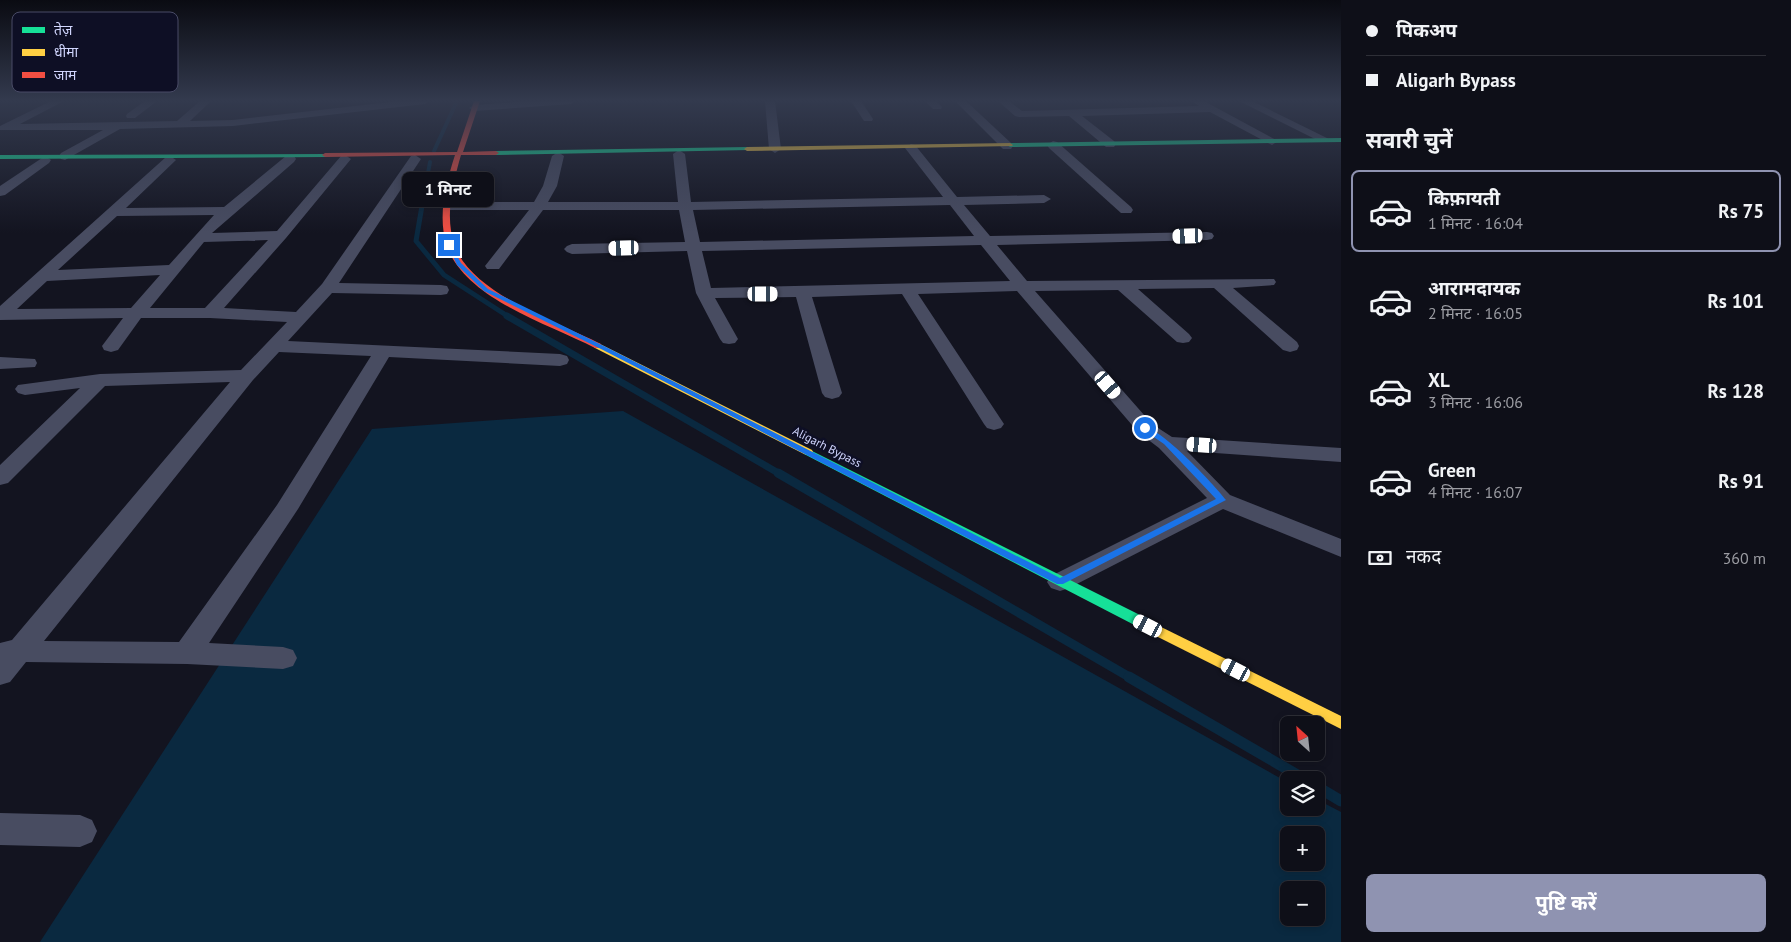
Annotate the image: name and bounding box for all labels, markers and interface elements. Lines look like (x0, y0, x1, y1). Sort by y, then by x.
legend (12, 12, 178, 92)
text: पिकअप (1396, 18, 1457, 42)
text: तेज़ (54, 21, 73, 39)
text: धीमा (54, 43, 79, 61)
text: जाम (54, 66, 77, 84)
text: Aligarh Bypass (1396, 68, 1516, 92)
text: सवारी चुनें (1366, 126, 1453, 154)
callout: 1 मिनट (403, 172, 495, 208)
text: 1 मिनट (425, 179, 471, 199)
text: किफ़ायती (1428, 186, 1500, 210)
icon: car (1368, 189, 1413, 234)
text: Rs 75 (1718, 199, 1764, 223)
text: 1 मिनट · 16:04 (1428, 213, 1523, 233)
car (1172, 228, 1203, 244)
route end (438, 234, 460, 256)
car (608, 240, 639, 256)
text: आरामदायक (1428, 276, 1520, 300)
icon: car (1368, 279, 1413, 324)
car (748, 287, 778, 302)
text: Rs 101 (1707, 289, 1764, 313)
text: 2 मिनट · 16:05 (1428, 303, 1523, 323)
text: XL (1428, 368, 1450, 392)
car (1092, 369, 1123, 401)
icon: car (1368, 369, 1413, 414)
text: Rs 128 (1707, 379, 1764, 403)
text: 3 मिनट · 16:06 (1428, 392, 1523, 412)
route start (1134, 417, 1156, 439)
street label: Aligarh Bypass (790, 423, 864, 470)
car (1186, 436, 1217, 454)
text: Green (1428, 458, 1476, 482)
icon: car (1368, 459, 1413, 504)
text: Rs 91 (1718, 469, 1764, 493)
text: 4 मिनट · 16:07 (1428, 482, 1523, 502)
icon: cash (1366, 544, 1394, 572)
text: नकद (1406, 544, 1441, 568)
text: 360 m (1723, 548, 1766, 568)
car (1131, 613, 1164, 639)
car (1219, 657, 1252, 683)
north arrow (1280, 716, 1325, 761)
map controls (1280, 716, 1325, 926)
button: layers (1280, 771, 1325, 816)
button: + (1280, 826, 1325, 871)
button: पुष्टि करें (1366, 874, 1766, 932)
button: − (1280, 881, 1325, 926)

